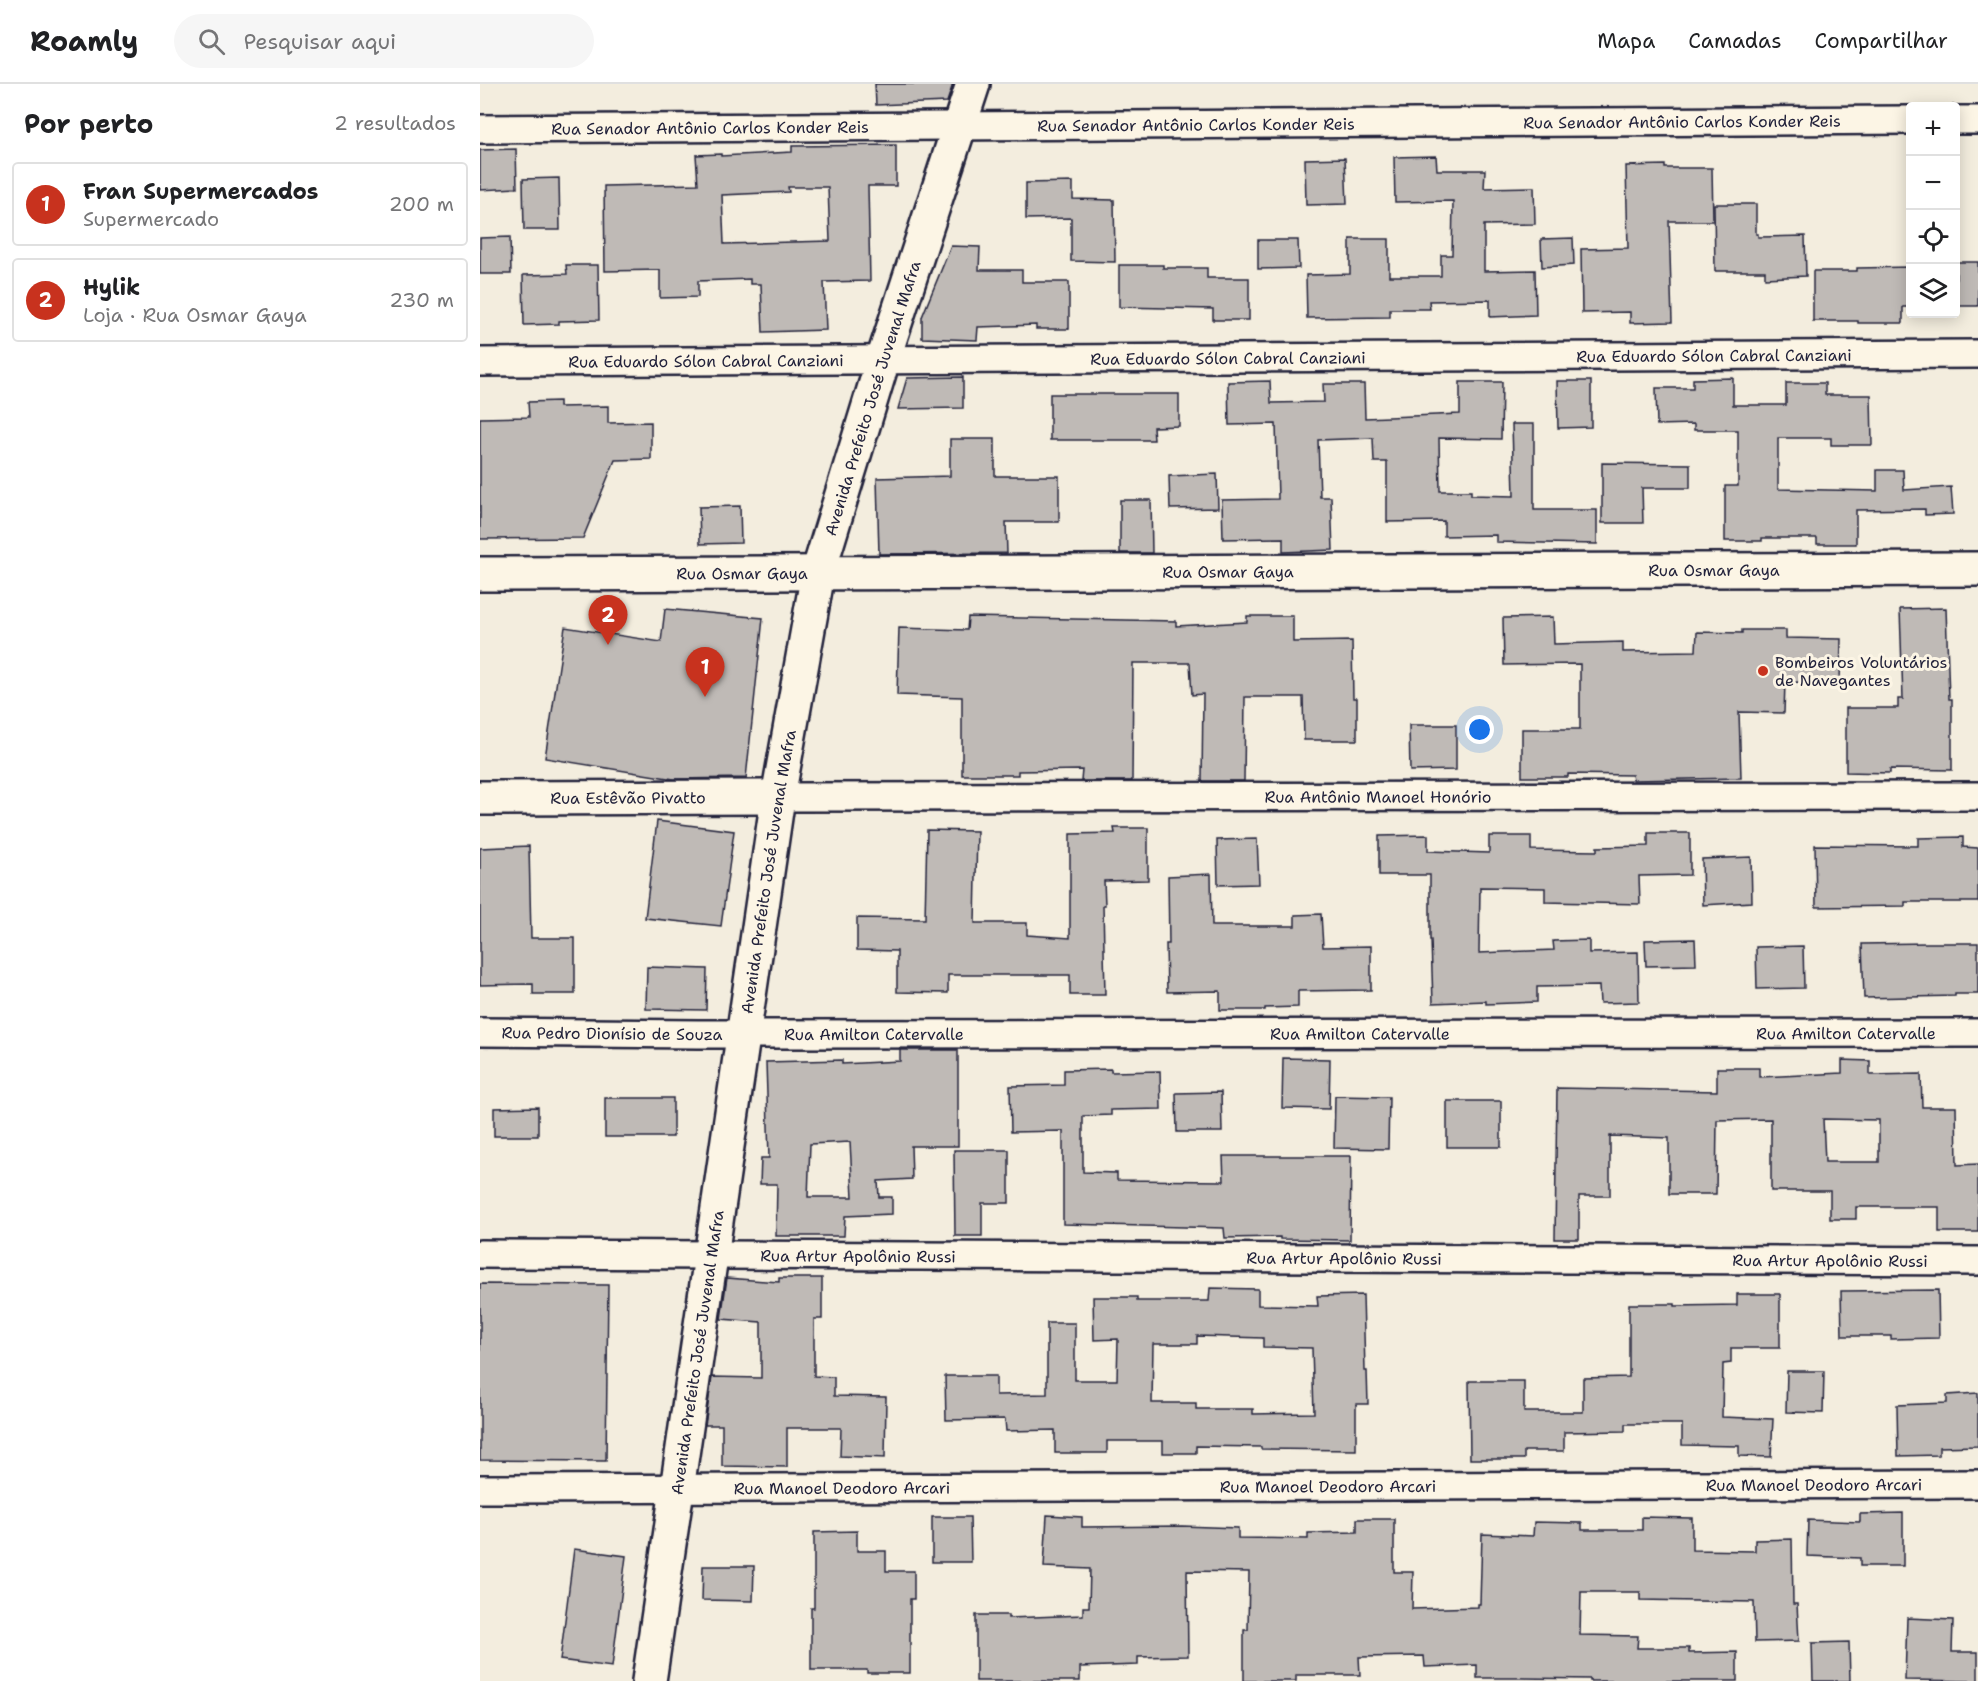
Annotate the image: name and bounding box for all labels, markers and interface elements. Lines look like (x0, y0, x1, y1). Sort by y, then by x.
search box (174, 14, 594, 68)
text: Roamly (30, 22, 138, 60)
icon: search (195, 25, 228, 58)
text: Pesquisar aqui (243, 27, 396, 56)
text: Mapa (1597, 27, 1655, 55)
text: Camadas (1688, 27, 1782, 55)
text: Compartilhar (1815, 27, 1948, 55)
map controls (1906, 102, 1960, 318)
button: + (1906, 102, 1960, 156)
text: Por perto (24, 106, 153, 141)
text: 2 resultados (334, 110, 456, 136)
street label: Rua Senador Antônio Carlos Konder Reis (1523, 110, 1841, 133)
street label: Rua Senador Antônio Carlos Konder Reis (1037, 113, 1355, 136)
street label: Rua Senador Antônio Carlos Konder Reis (551, 116, 869, 139)
button: − (1906, 156, 1960, 210)
text: Fran Supermercados (83, 177, 318, 206)
text: 1 (41, 191, 50, 217)
text: 200 m (389, 191, 454, 217)
text: Supermercado (83, 206, 219, 232)
button: locate (1906, 210, 1960, 264)
street label: Avenida Prefeito José Juvenal Mafra (819, 258, 925, 538)
button: layers (1906, 264, 1960, 318)
text: Hylik (83, 273, 140, 302)
text: 2 (39, 287, 53, 313)
text: 230 m (389, 287, 454, 313)
text: Loja · Rua Osmar Gaya (83, 302, 307, 328)
street label: Rua Eduardo Sólon Cabral Canziani (1576, 344, 1852, 367)
street label: Rua Eduardo Sólon Cabral Canziani (1090, 347, 1366, 369)
street label: Rua Eduardo Sólon Cabral Canziani (568, 350, 844, 372)
street label: Rua Osmar Gaya (1648, 559, 1780, 581)
street label: Rua Osmar Gaya (1162, 561, 1294, 582)
street label: Rua Osmar Gaya (676, 562, 808, 584)
pin: 2 (588, 596, 628, 645)
pin: 1 (686, 648, 724, 697)
place label: Bombeiros Voluntários de Navegantes (1775, 652, 1948, 691)
marker: Bombeiros Voluntários de Navegantes (1756, 664, 1770, 678)
your location (1465, 715, 1494, 744)
street label: Avenida Prefeito José Juvenal Mafra (736, 728, 800, 1015)
street label: Rua Antônio Manoel Honório (1265, 786, 1491, 807)
street label: Rua Estêvão Pivatto (550, 787, 706, 808)
street label: Rua Pedro Dionísio de Souza (501, 1022, 723, 1045)
street label: Rua Amilton Catervalle (784, 1023, 964, 1044)
street label: Rua Amilton Catervalle (1270, 1023, 1450, 1044)
street label: Rua Amilton Catervalle (1756, 1023, 1936, 1044)
street label: Avenida Prefeito José Juvenal Mafra (666, 1209, 728, 1496)
street label: Rua Artur Apolônio Russi (760, 1245, 956, 1267)
street label: Rua Artur Apolônio Russi (1246, 1247, 1442, 1269)
street label: Rua Artur Apolônio Russi (1732, 1249, 1928, 1271)
street label: Rua Manoel Deodoro Arcari (1706, 1474, 1922, 1495)
street label: Rua Manoel Deodoro Arcari (1220, 1475, 1436, 1497)
street label: Rua Manoel Deodoro Arcari (734, 1477, 950, 1499)

